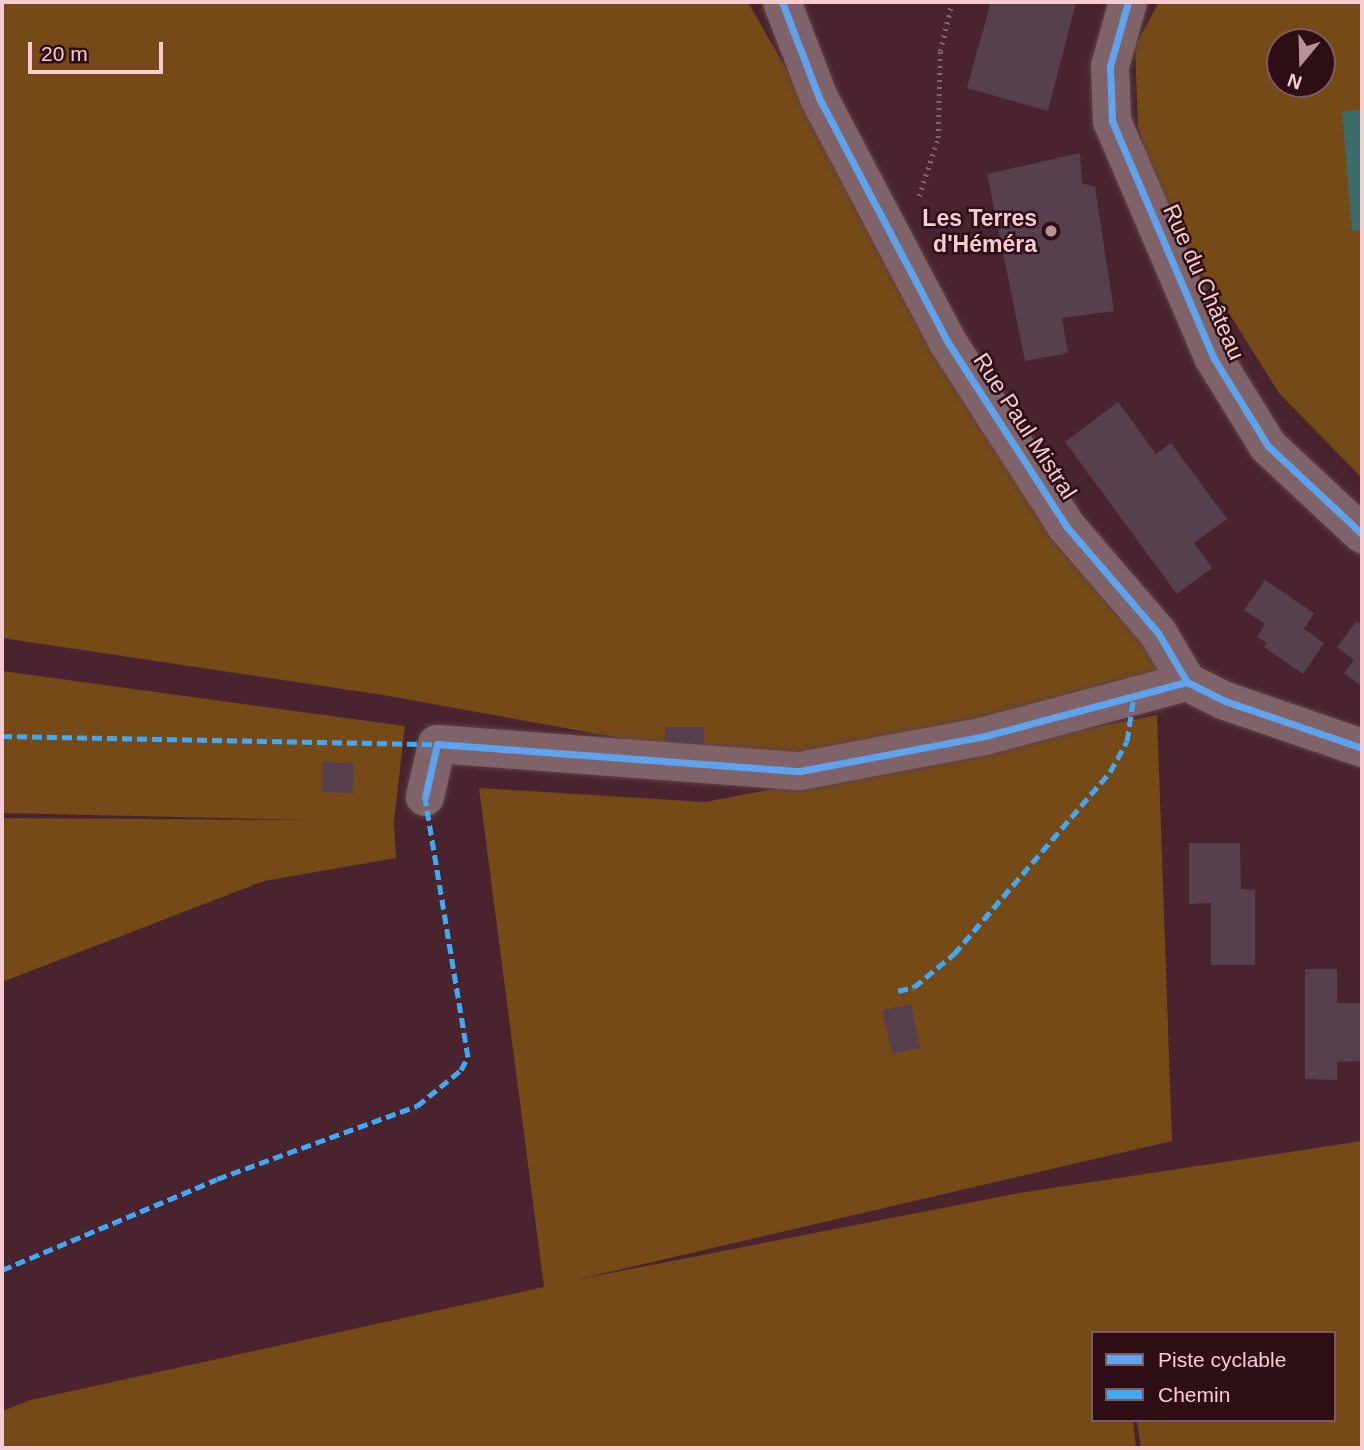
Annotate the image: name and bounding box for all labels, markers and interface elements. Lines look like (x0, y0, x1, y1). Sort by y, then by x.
scale bar (32, 28, 166, 72)
north arrow (1266, 28, 1336, 98)
text: 20 m (41, 42, 88, 65)
text: N (1285, 69, 1305, 94)
street label: Rue du Château (1157, 200, 1251, 364)
place label: Les Terres d'Héméra (922, 204, 1037, 258)
marker: Les Terres d'Héméra (1043, 223, 1059, 239)
street label: Rue Paul Mistral (967, 348, 1083, 504)
legend (1091, 1331, 1336, 1422)
text: Piste cyclable (1158, 1348, 1286, 1371)
text: Chemin (1158, 1383, 1230, 1406)

